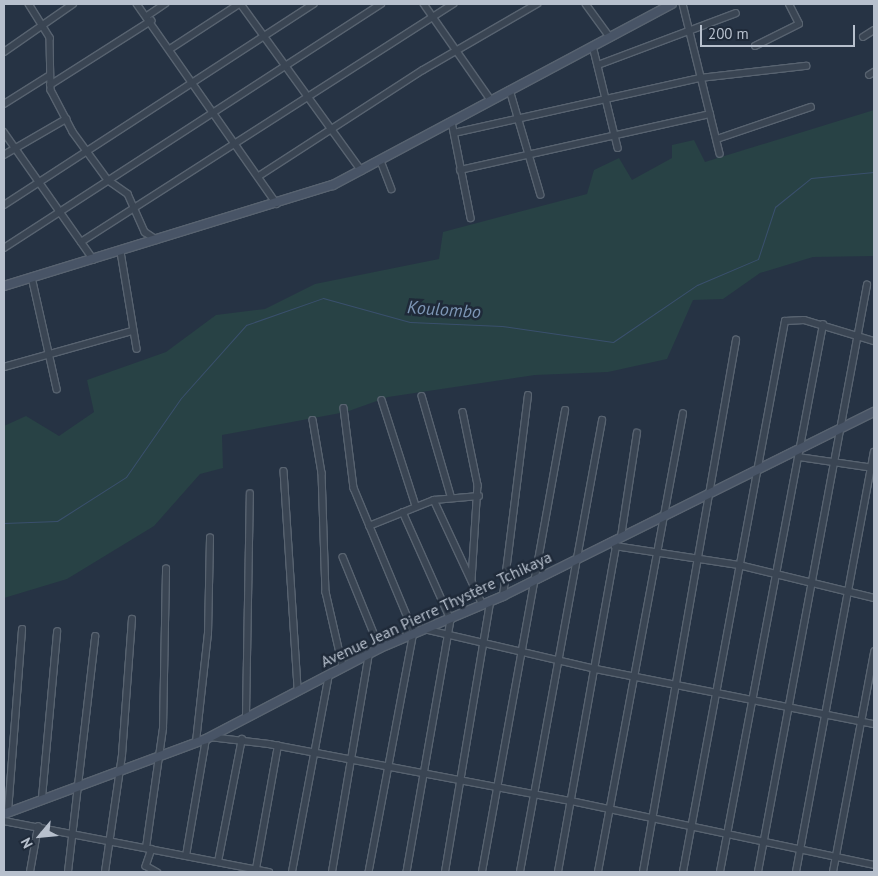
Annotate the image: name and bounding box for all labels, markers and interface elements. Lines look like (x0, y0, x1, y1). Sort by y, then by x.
scale bar (703, 15, 858, 47)
text: 200 m (708, 24, 749, 43)
water label: Koulombo (406, 297, 482, 323)
street label: Avenue Jean Pierre Thystère Tchikaya (317, 547, 555, 671)
north arrow (15, 811, 65, 861)
text: N (17, 835, 37, 851)

